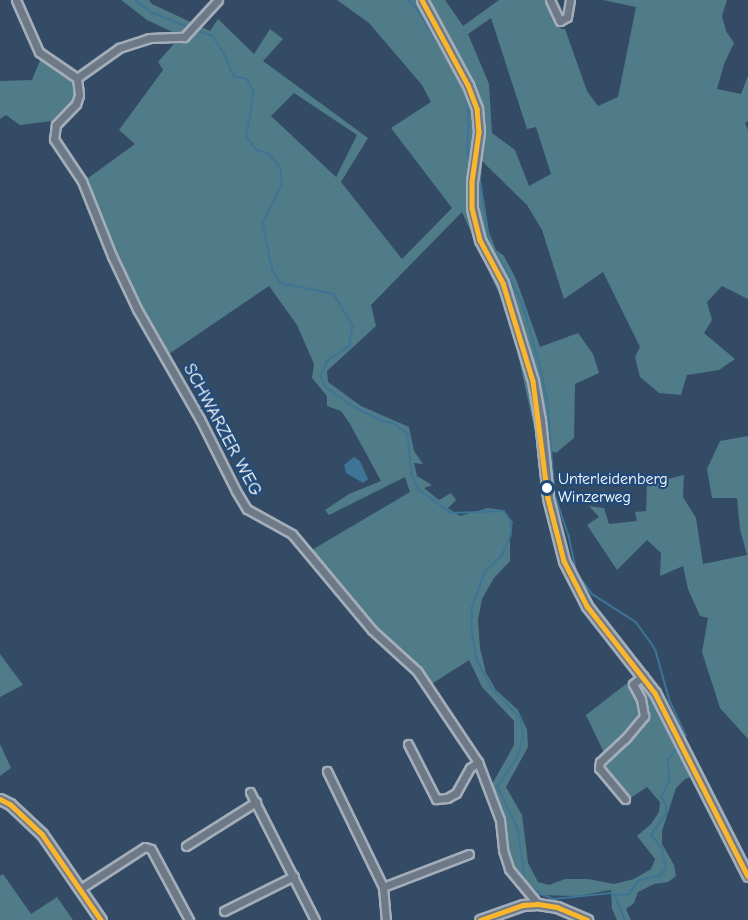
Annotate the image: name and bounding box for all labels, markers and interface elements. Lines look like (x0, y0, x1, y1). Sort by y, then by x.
street label: SCHWARZER WEG (178, 360, 266, 500)
place label: Unterleidenberg Winzerweg (558, 469, 668, 507)
marker: Unterleidenberg Winzerweg (541, 482, 553, 494)

